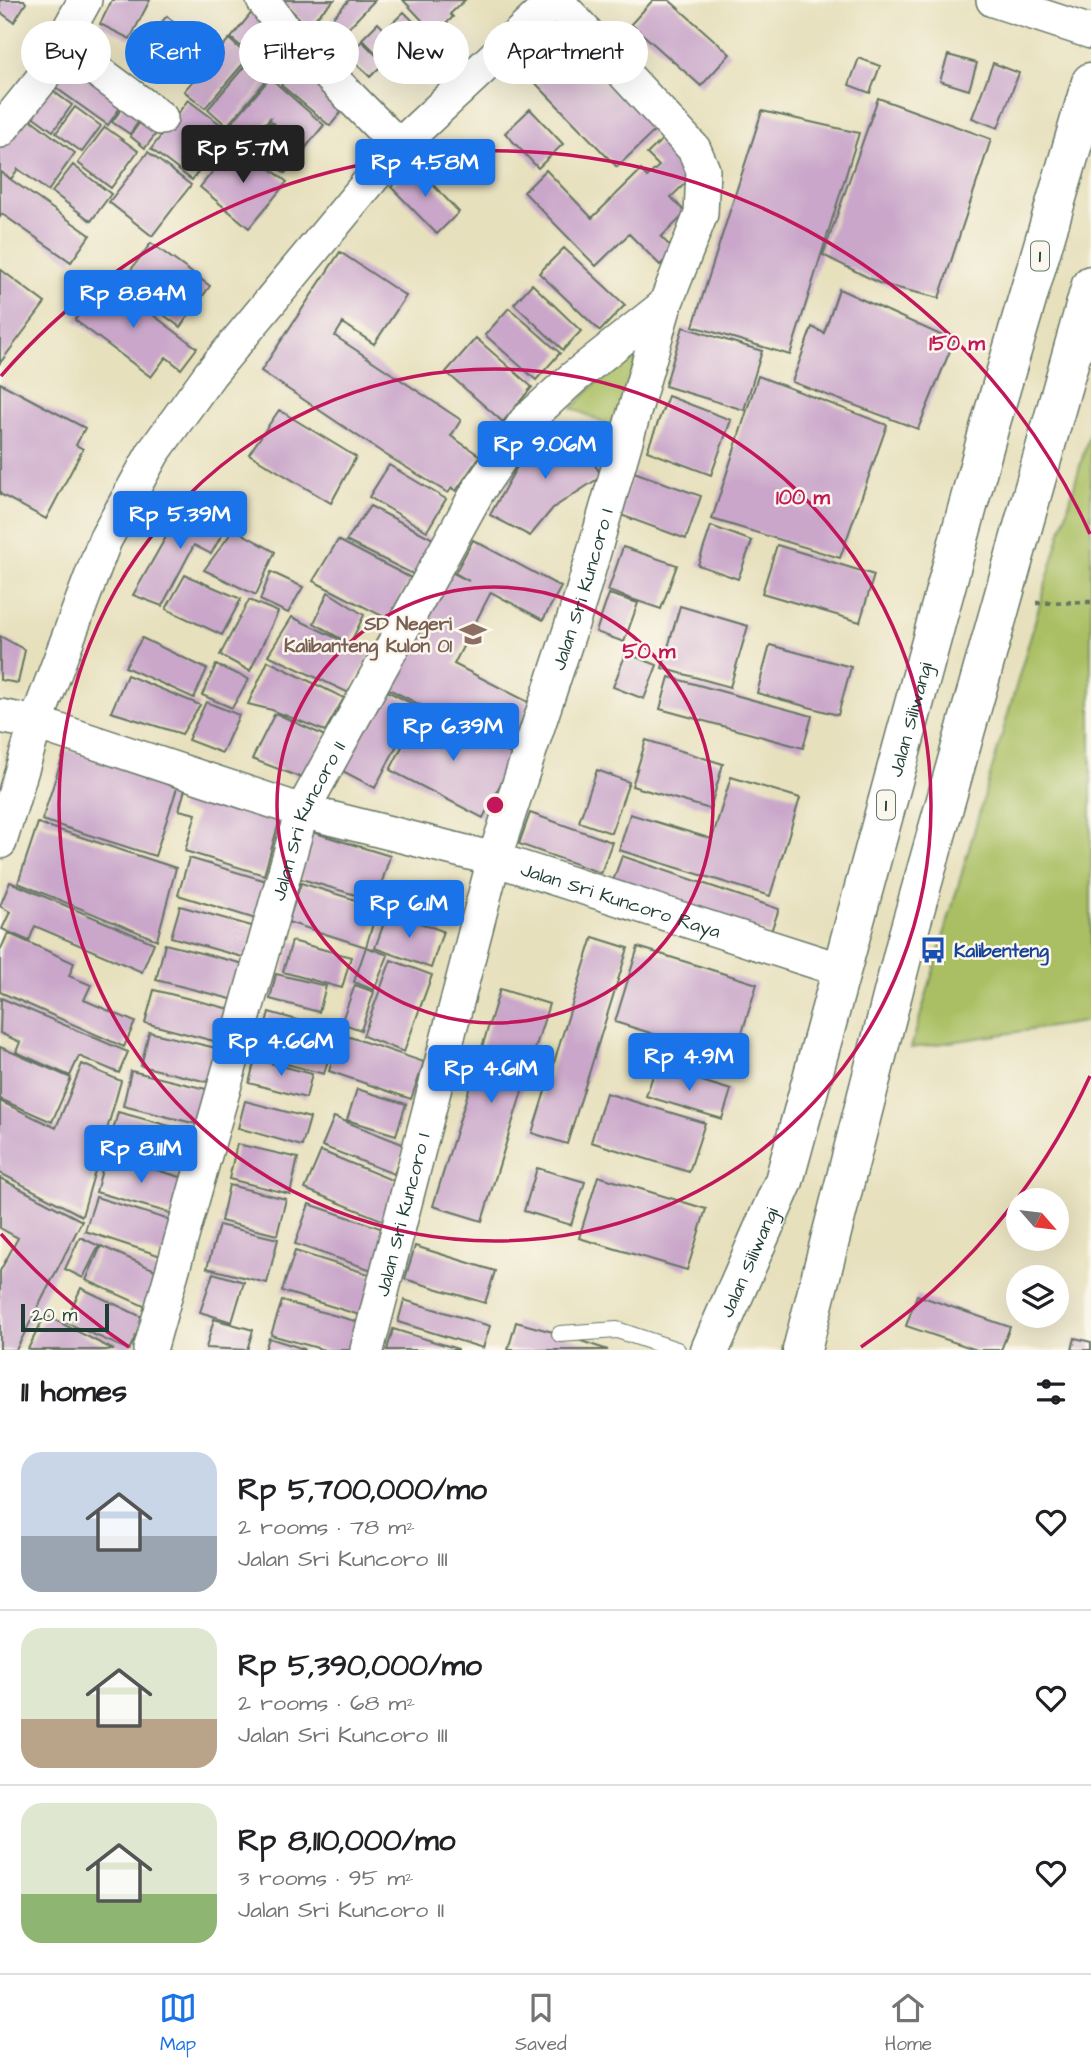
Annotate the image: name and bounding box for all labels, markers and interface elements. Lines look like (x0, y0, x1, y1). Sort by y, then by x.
chip: Buy (21, 21, 111, 84)
chip: Rent (125, 21, 225, 84)
chip: Filters (239, 21, 359, 84)
chip: New (373, 21, 469, 84)
chip: Apartment (483, 21, 648, 84)
pin: Rp 5.7M (178, 125, 308, 185)
text: Rp 5.7M (197, 132, 289, 164)
pin: Rp 4.58M (353, 140, 497, 199)
text: Rp 4.58M (371, 146, 479, 178)
road number: 1 (1031, 242, 1049, 270)
pin: Rp 8.84M (61, 270, 205, 330)
text: Rp 8.84M (80, 277, 186, 309)
text: 150 m (929, 329, 985, 358)
pin: Rp 9.06M (473, 421, 617, 481)
text: Rp 9.06M (494, 428, 596, 460)
text: 100 m (776, 483, 831, 512)
pin: Rp 5.39M (108, 491, 252, 551)
text: Rp 5.39M (129, 498, 231, 530)
street label: Jalan Sri Kuncoro I (546, 506, 621, 674)
place label: SD Negeri Kalibanteng Kulon 01 (284, 611, 453, 661)
school or university icon: SD Negeri Kalibanteng Kulon 01 (458, 619, 488, 649)
text: 50 m (623, 637, 676, 666)
street label: Jalan Siliwangi (883, 659, 940, 780)
pin: Rp 6.39M (381, 704, 525, 763)
text: Rp 6.39M (403, 710, 503, 742)
street label: Jalan Sri Kuncoro II (265, 737, 353, 904)
road number: 1 (877, 790, 895, 820)
centre of rings (483, 793, 507, 817)
street label: Jalan Sri Kuncoro Raya (517, 856, 724, 946)
pin: Rp 6.1M (344, 880, 474, 940)
text: Rp 6.1M (370, 887, 448, 919)
bus stop icon: Kalibenteng (918, 935, 948, 965)
place label: Kalibenteng (954, 938, 1049, 966)
pin: Rp 4.66M (209, 1018, 353, 1078)
text: Rp 4.66M (228, 1025, 334, 1057)
pin: Rp 4.9M (624, 1034, 754, 1093)
text: Rp 4.9M (644, 1040, 734, 1072)
pin: Rp 4.61M (419, 1046, 563, 1105)
text: Rp 4.61M (444, 1052, 538, 1084)
pin: Rp 8.11M (69, 1126, 213, 1185)
street label: Jalan Sri Kuncoro I (369, 1130, 438, 1299)
text: Rp 8.11M (100, 1132, 182, 1164)
north arrow (1006, 1188, 1069, 1251)
map controls (1006, 1188, 1069, 1328)
street label: Jalan Siliwangi (714, 1203, 786, 1322)
button: layers (1006, 1265, 1069, 1328)
scale bar (21, 1301, 108, 1333)
text: 20 m (32, 1302, 77, 1329)
text: 11 homes (21, 1371, 127, 1413)
icon: filters (1032, 1373, 1070, 1411)
text: Rp 5,700,000/mo (238, 1469, 487, 1511)
icon: home (77, 1480, 161, 1564)
icon: heart (1032, 1503, 1070, 1541)
text: 2 rooms · 78 m² (238, 1511, 415, 1543)
text: Jalan Sri Kuncoro III (238, 1543, 448, 1575)
text: Rp 5,390,000/mo (238, 1645, 482, 1687)
icon: home (77, 1656, 161, 1740)
icon: heart (1032, 1679, 1070, 1717)
text: 2 rooms · 68 m² (238, 1687, 415, 1719)
text: Jalan Sri Kuncoro III (238, 1719, 448, 1751)
text: Rp 8,110,000/mo (238, 1820, 455, 1862)
icon: home (77, 1831, 161, 1915)
icon: heart (1032, 1854, 1070, 1892)
text: 3 rooms · 95 m² (238, 1862, 414, 1894)
text: Jalan Sri Kuncoro II (238, 1894, 444, 1926)
tab: Map (159, 1989, 197, 2058)
tab: Saved (515, 1989, 567, 2058)
tab: Home (885, 1989, 932, 2058)

